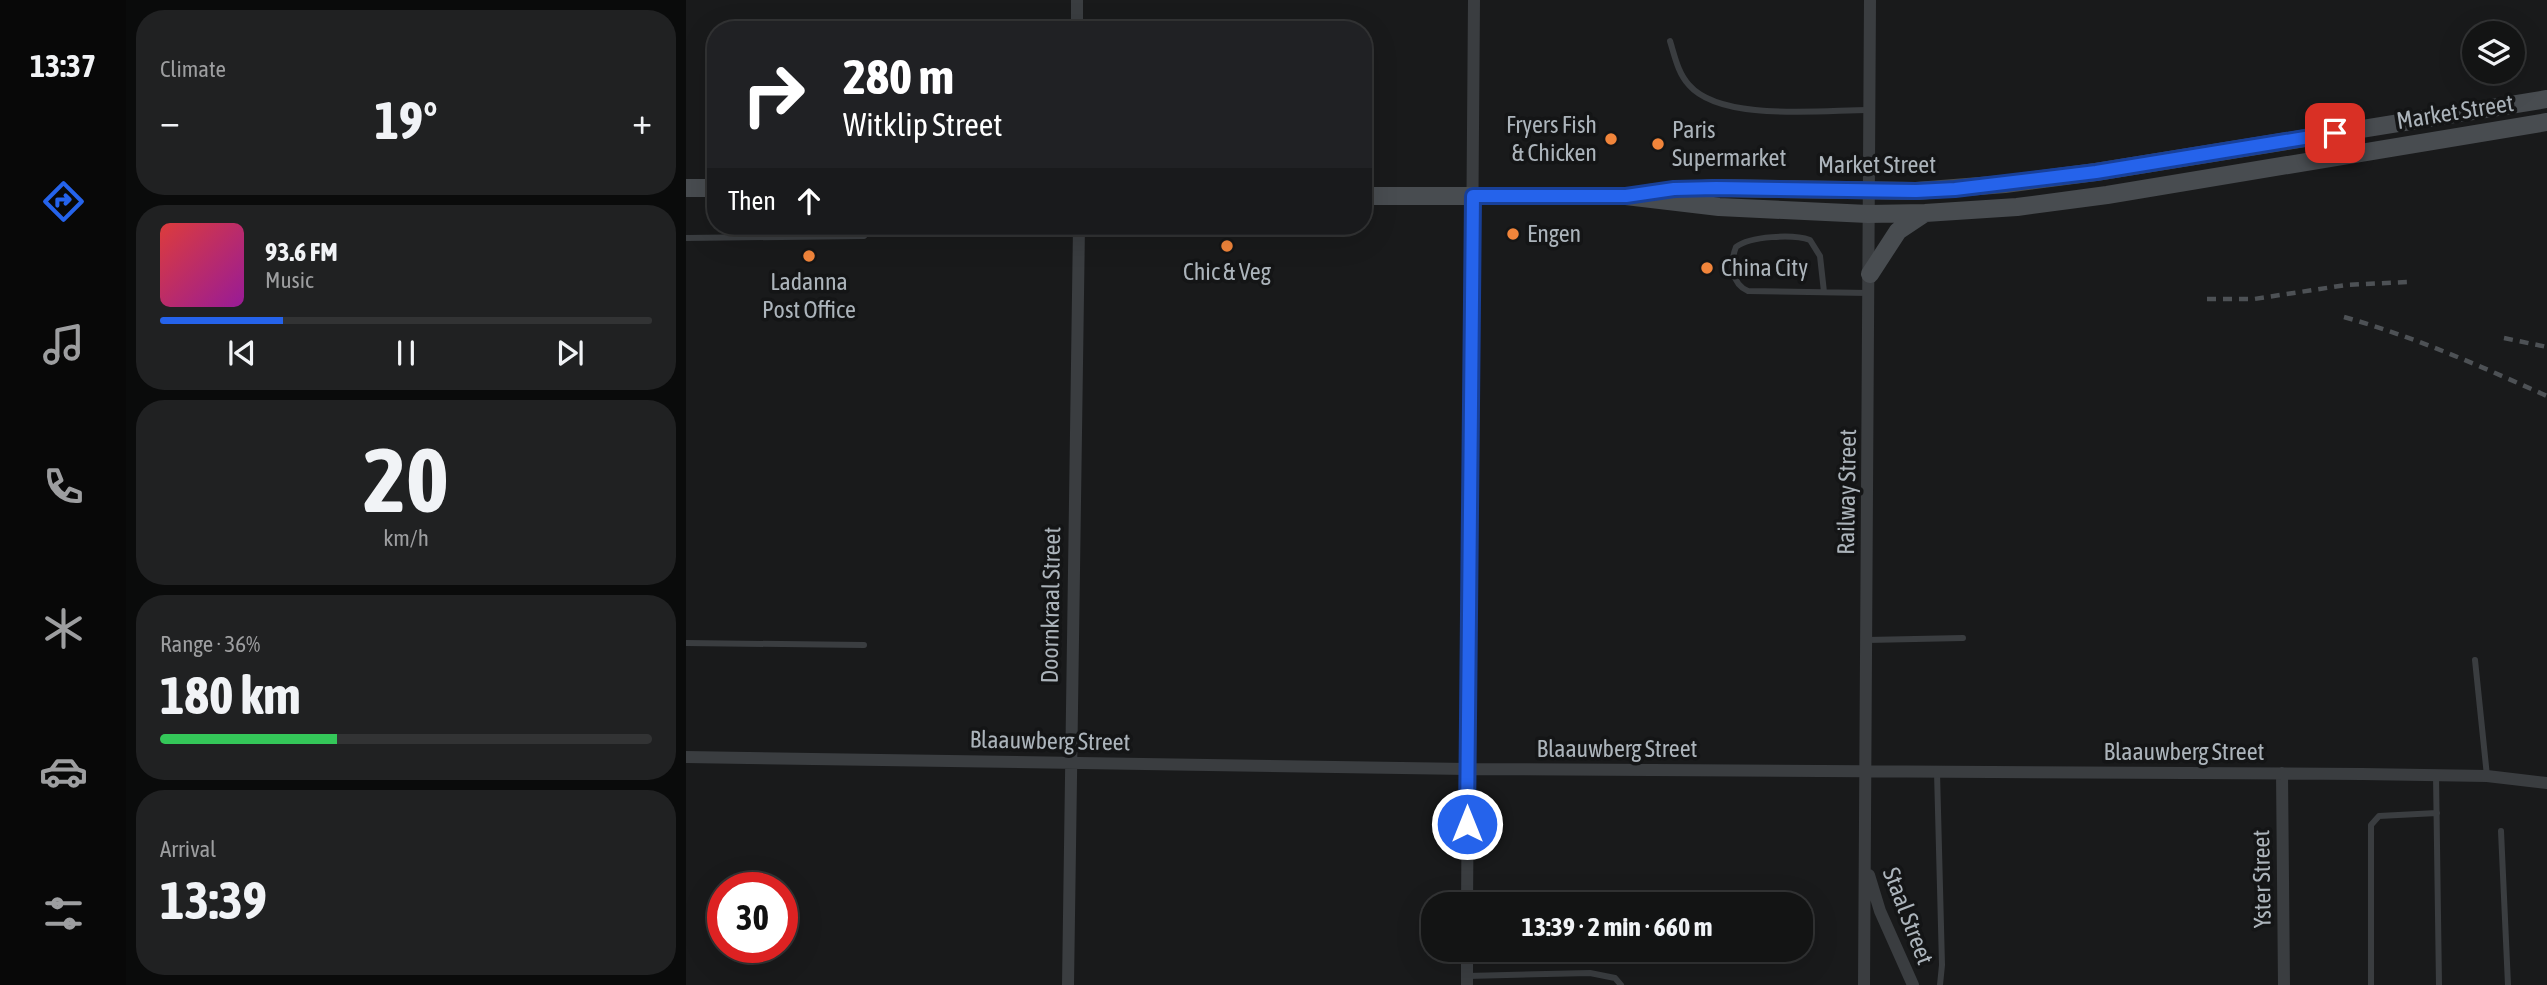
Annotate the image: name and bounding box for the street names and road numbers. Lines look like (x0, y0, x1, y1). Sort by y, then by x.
street label: Market Street (2394, 89, 2515, 134)
street label: Market Street (1818, 151, 1936, 178)
street label: Railway Street (1832, 429, 1861, 555)
street label: Doornkraal Street (1036, 526, 1065, 683)
street label: Blaauwberg Street (969, 726, 1131, 755)
street label: Blaauwberg Street (1537, 735, 1698, 762)
street label: Blaauwberg Street (2104, 738, 2265, 765)
street label: Yster Street (2247, 829, 2276, 929)
street label: Staal Street (1878, 864, 1939, 968)

